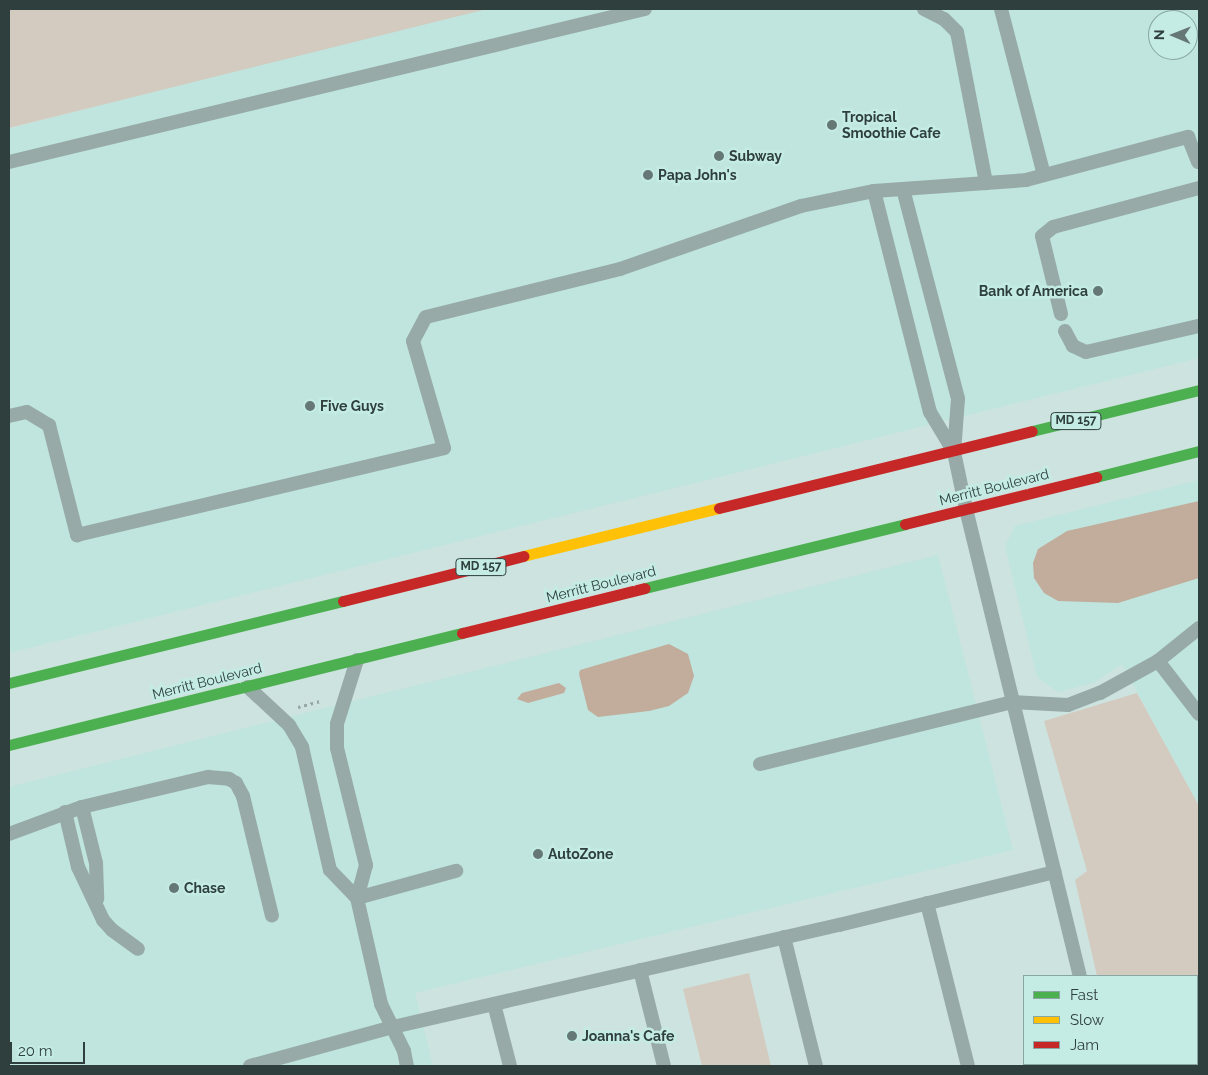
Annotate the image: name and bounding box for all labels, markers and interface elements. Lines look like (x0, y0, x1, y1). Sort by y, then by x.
north arrow (1148, 10, 1198, 60)
text: N (1151, 29, 1167, 40)
place label: Tropical Smoothie Cafe (842, 109, 941, 142)
marker: Tropical Smoothie Cafe (826, 119, 838, 131)
place label: Subway (729, 148, 782, 164)
marker: Subway (713, 150, 725, 162)
place label: Papa John's (658, 167, 737, 183)
marker: Papa John's (642, 169, 654, 181)
place label: Bank of America (978, 283, 1088, 299)
marker: Bank of America (1092, 285, 1104, 297)
place label: Five Guys (320, 398, 384, 414)
marker: Five Guys (304, 400, 316, 412)
road number: MD 157 (1050, 412, 1102, 431)
street label: Merritt Boulevard (937, 465, 1051, 509)
road number: MD 157 (455, 558, 507, 576)
street label: Merritt Boulevard (544, 562, 658, 606)
street label: Merritt Boulevard (150, 659, 264, 703)
place label: AutoZone (548, 846, 613, 862)
marker: AutoZone (532, 848, 544, 860)
place label: Chase (184, 880, 225, 896)
marker: Chase (168, 882, 180, 894)
legend (1023, 975, 1198, 1065)
text: Fast (1070, 986, 1098, 1004)
text: Slow (1070, 1011, 1104, 1029)
place label: Joanna's Cafe (582, 1028, 674, 1044)
marker: Joanna's Cafe (566, 1030, 578, 1042)
scale bar (12, 1032, 88, 1064)
text: Jam (1070, 1036, 1099, 1054)
text: 20 m (18, 1042, 53, 1060)

